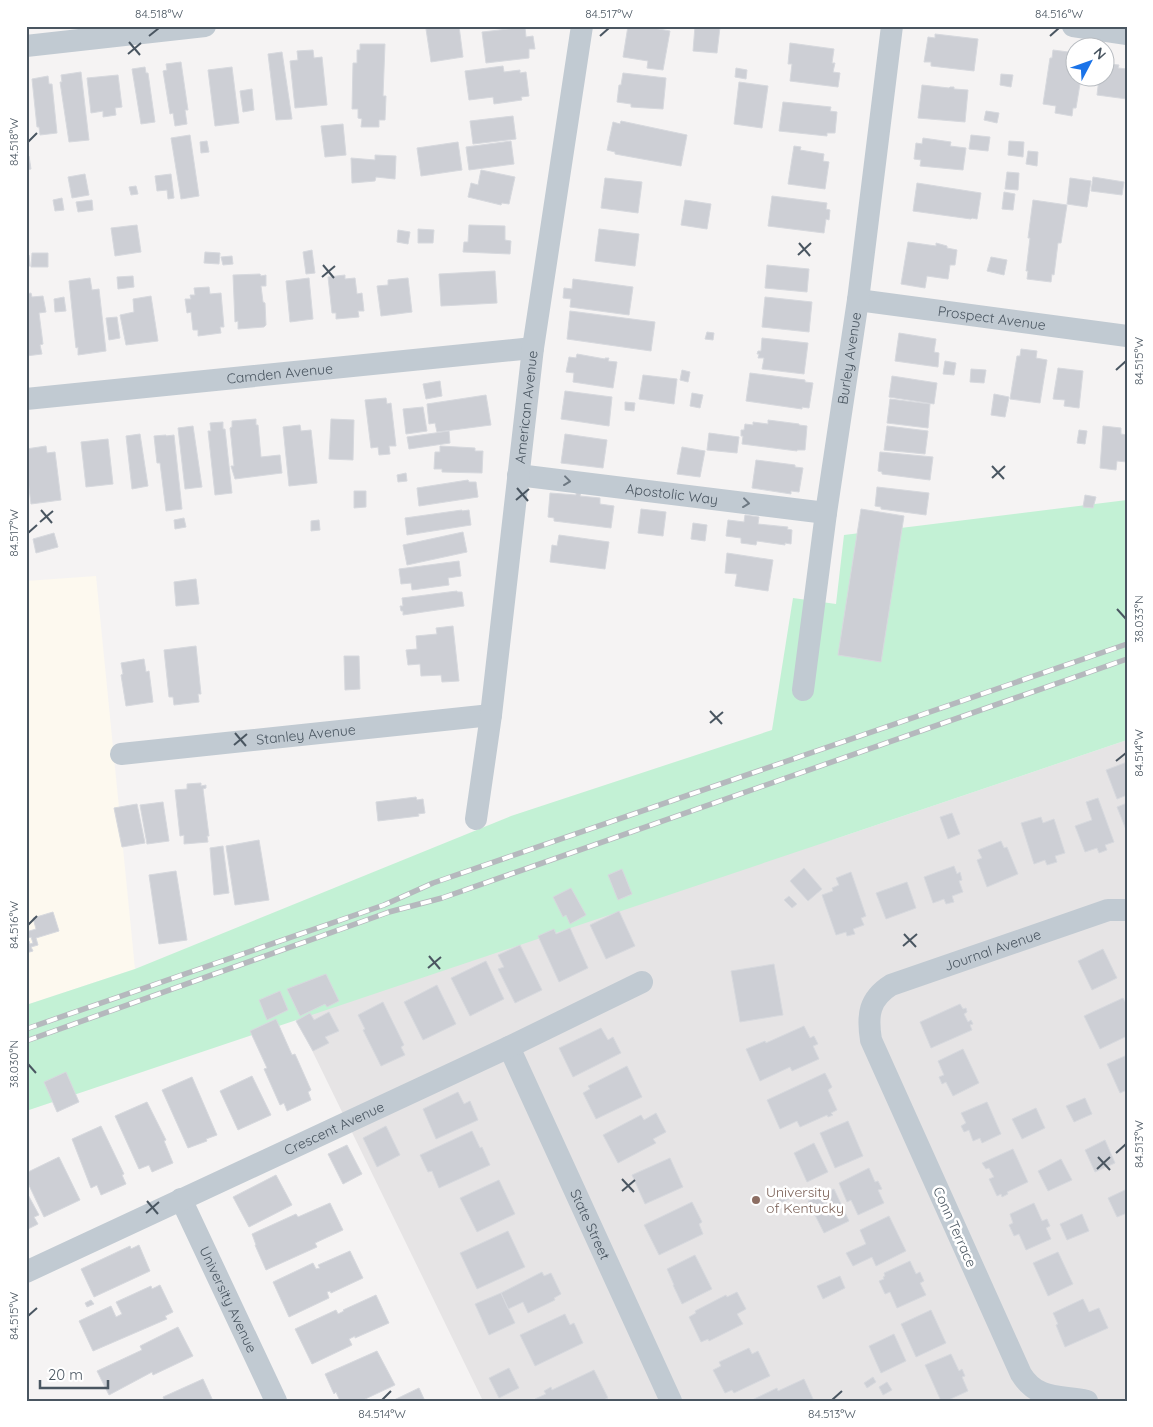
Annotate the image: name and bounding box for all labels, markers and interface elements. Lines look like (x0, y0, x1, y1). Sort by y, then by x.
text: 84.518°W (135, 6, 183, 21)
text: 84.517°W (585, 6, 633, 21)
text: 84.516°W (1035, 6, 1083, 21)
north arrow (1066, 38, 1116, 88)
text: N (1090, 44, 1110, 63)
text: 84.518°W (6, 118, 21, 166)
street label: Prospect Avenue (937, 302, 1047, 334)
street label: Burley Avenue (833, 311, 865, 406)
text: 84.515°W (1131, 337, 1146, 385)
street label: American Avenue (511, 349, 542, 465)
street label: Camden Avenue (226, 359, 334, 388)
one-way arrow (563, 475, 571, 486)
street label: Apostolic Way (625, 479, 719, 509)
one-way arrow (742, 497, 750, 508)
text: 84.517°W (6, 509, 21, 557)
text: 38.033°N (1131, 595, 1146, 643)
street label: Stanley Avenue (255, 720, 357, 749)
text: 84.514°W (1131, 729, 1146, 777)
text: 84.516°W (6, 901, 21, 949)
street label: Journal Avenue (942, 925, 1043, 975)
text: 38.030°N (6, 1040, 21, 1088)
street label: Crescent Avenue (281, 1097, 387, 1160)
text: 84.513°W (1131, 1120, 1146, 1168)
place label: University of Kentucky (766, 1183, 844, 1217)
street label: Conn Terrace (929, 1184, 981, 1270)
street label: State Street (566, 1186, 614, 1263)
marker: University of Kentucky (750, 1194, 762, 1206)
street label: University Avenue (195, 1243, 261, 1356)
text: 84.515°W (6, 1292, 21, 1340)
scale bar (40, 1357, 108, 1389)
text: 20 m (48, 1365, 83, 1384)
text: 84.514°W (358, 1406, 406, 1421)
text: 84.513°W (808, 1406, 856, 1421)

